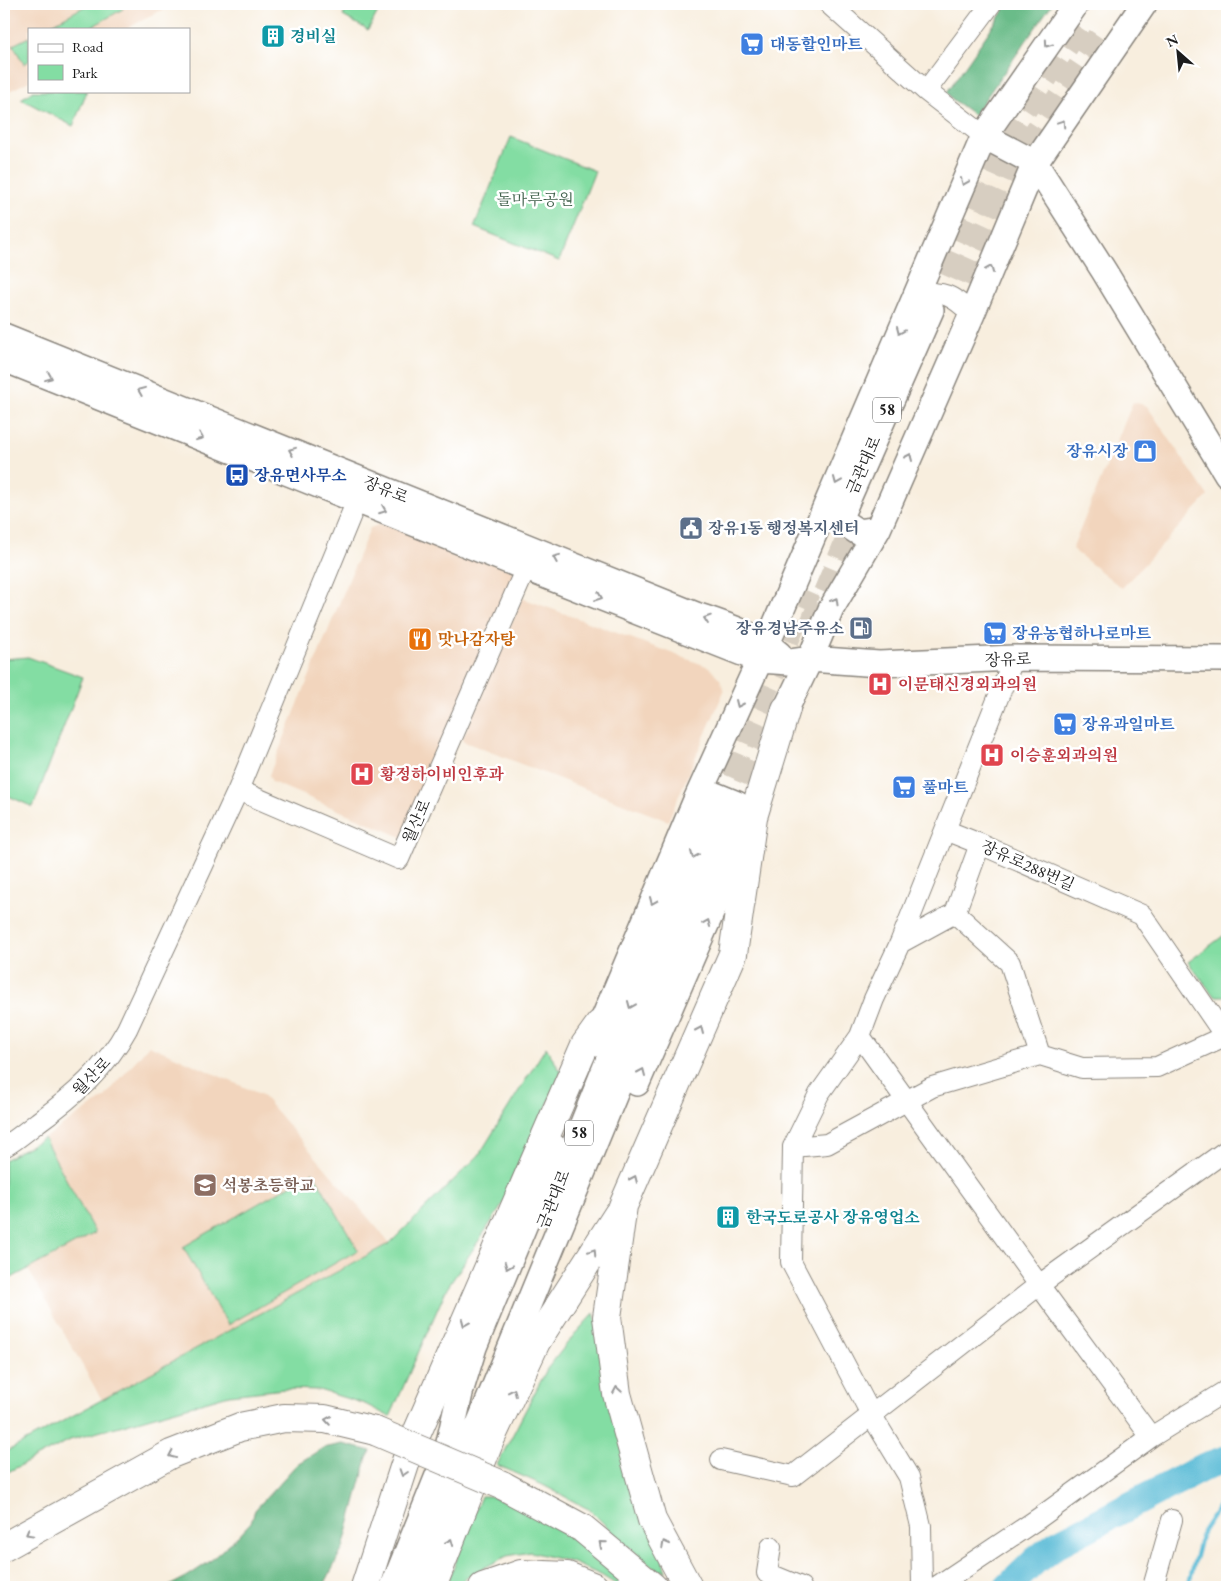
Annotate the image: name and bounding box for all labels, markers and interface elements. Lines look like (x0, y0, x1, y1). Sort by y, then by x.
building icon: 경비실 (260, 23, 286, 49)
place label: 경비실 (290, 26, 336, 47)
legend (28, 28, 190, 92)
north arrow (1154, 28, 1204, 78)
text: N (1163, 30, 1182, 51)
supermarket icon: 대동할인마트 (739, 31, 765, 57)
place label: 대동할인마트 (770, 34, 863, 55)
text: Road (72, 37, 104, 56)
one-way arrow (1045, 38, 1054, 48)
text: Park (72, 63, 99, 82)
one-way arrow (1056, 119, 1065, 129)
one-way arrow (960, 177, 971, 186)
park label: 돌마루공원 (496, 189, 574, 210)
one-way arrow (984, 265, 995, 274)
one-way arrow (896, 326, 907, 335)
one-way arrow (44, 371, 53, 381)
one-way arrow (137, 387, 146, 397)
road number: 58 (873, 398, 901, 422)
one-way arrow (195, 431, 204, 442)
street label: 금관대로 (841, 432, 886, 498)
shop icon: 장유시장 (1132, 438, 1158, 464)
place label: 장유시장 (1066, 441, 1129, 462)
one-way arrow (288, 447, 296, 457)
one-way arrow (903, 453, 914, 462)
bus stop icon: 장유면사무소 (224, 462, 250, 488)
place label: 장유면사무소 (254, 465, 347, 486)
street label: 장유로 (360, 471, 412, 508)
one-way arrow (832, 476, 843, 485)
one-way arrow (378, 504, 387, 515)
public building icon: 장유1동 행정복지센터 (678, 515, 704, 541)
place label: 장유1동 행정복지센터 (708, 518, 859, 539)
one-way arrow (552, 554, 561, 564)
one-way arrow (594, 591, 603, 601)
one-way arrow (829, 598, 839, 607)
one-way arrow (703, 614, 711, 624)
fuel station icon: 장유경남주유소 (848, 615, 874, 641)
place label: 장유경남주유소 (736, 618, 845, 639)
supermarket icon: 장유농협하나로마트 (982, 620, 1008, 646)
place label: 장유농협하나로마트 (1012, 623, 1152, 644)
restaurant icon: 맛나감자탕 (407, 626, 433, 652)
place label: 맛나감자탕 (438, 629, 516, 650)
street label: 장유로 (984, 648, 1032, 671)
hospital icon: 이문태신경외과의원 (867, 671, 893, 697)
place label: 이문태신경외과의원 (898, 674, 1037, 695)
one-way arrow (735, 699, 746, 708)
supermarket icon: 장유과일마트 (1052, 711, 1078, 737)
place label: 장유과일마트 (1082, 714, 1175, 735)
hospital icon: 이승훈외과의원 (979, 742, 1005, 768)
place label: 이승훈외과의원 (1010, 745, 1118, 766)
hospital icon: 황정하이비인후과 (349, 761, 375, 787)
place label: 황정하이비인후과 (380, 764, 504, 785)
supermarket icon: 풀마트 (891, 774, 917, 800)
place label: 풀마트 (922, 777, 969, 798)
street label: 월산로 (397, 795, 436, 847)
street label: 장유로288번길 (978, 835, 1078, 895)
one-way arrow (690, 850, 700, 859)
one-way arrow (648, 896, 658, 904)
one-way arrow (701, 919, 712, 928)
one-way arrow (627, 1000, 637, 1009)
one-way arrow (693, 1026, 704, 1035)
street label: 월산로 (68, 1052, 115, 1100)
one-way arrow (636, 1068, 647, 1077)
road number: 58 (565, 1120, 593, 1146)
street label: 금관대로 (532, 1166, 575, 1232)
school or university icon: 석봉초등학교 (192, 1172, 218, 1198)
place label: 석봉초등학교 (222, 1175, 315, 1196)
one-way arrow (628, 1175, 639, 1184)
building icon: 한국도로공사 장유영업소 (715, 1204, 741, 1230)
place label: 한국도로공사 장유영업소 (746, 1207, 920, 1228)
one-way arrow (587, 1248, 597, 1257)
one-way arrow (503, 1261, 514, 1270)
one-way arrow (460, 1318, 471, 1327)
one-way arrow (613, 1385, 623, 1394)
one-way arrow (506, 1388, 517, 1397)
one-way arrow (323, 1415, 332, 1425)
one-way arrow (168, 1448, 177, 1459)
one-way arrow (398, 1468, 408, 1477)
one-way arrow (26, 1526, 35, 1536)
one-way arrow (443, 1538, 454, 1547)
one-way arrow (661, 1540, 671, 1549)
one-way arrow (599, 1541, 608, 1550)

